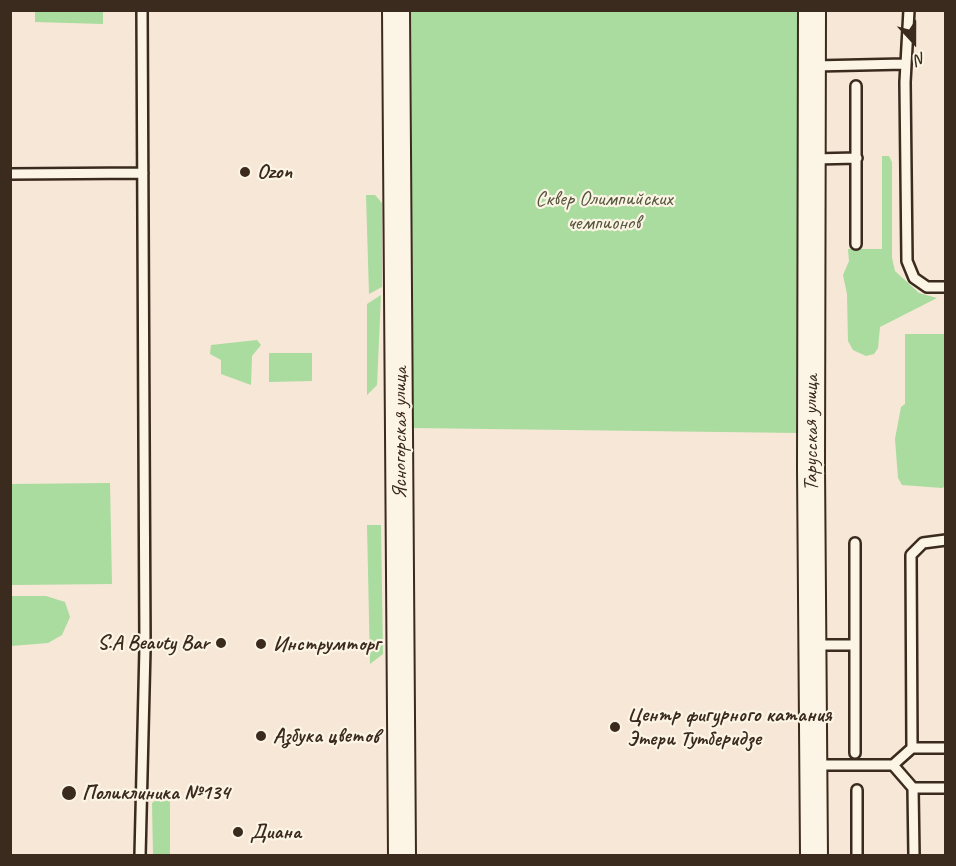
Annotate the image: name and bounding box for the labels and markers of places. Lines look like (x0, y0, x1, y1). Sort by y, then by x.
place label: Ozon (257, 159, 292, 185)
marker: Ozon (238, 165, 252, 179)
place label: S.A Beauty Bar (97, 630, 209, 656)
place label: Инструмторг (273, 631, 380, 657)
marker: S.A Beauty Bar (214, 636, 228, 650)
marker: Инструмторг (254, 637, 268, 651)
place label: Центр фигурного катания Этери Тутберидзе (627, 702, 832, 752)
marker: Центр фигурного катания Этери Тутберидзе (608, 720, 622, 734)
place label: Азбука цветов (273, 723, 379, 749)
marker: Азбука цветов (254, 729, 268, 743)
place label: Поликлиника №134 (82, 780, 230, 806)
marker: Поликлиника №134 (60, 784, 78, 802)
place label: Диана (250, 819, 301, 845)
marker: Диана (231, 825, 245, 839)

